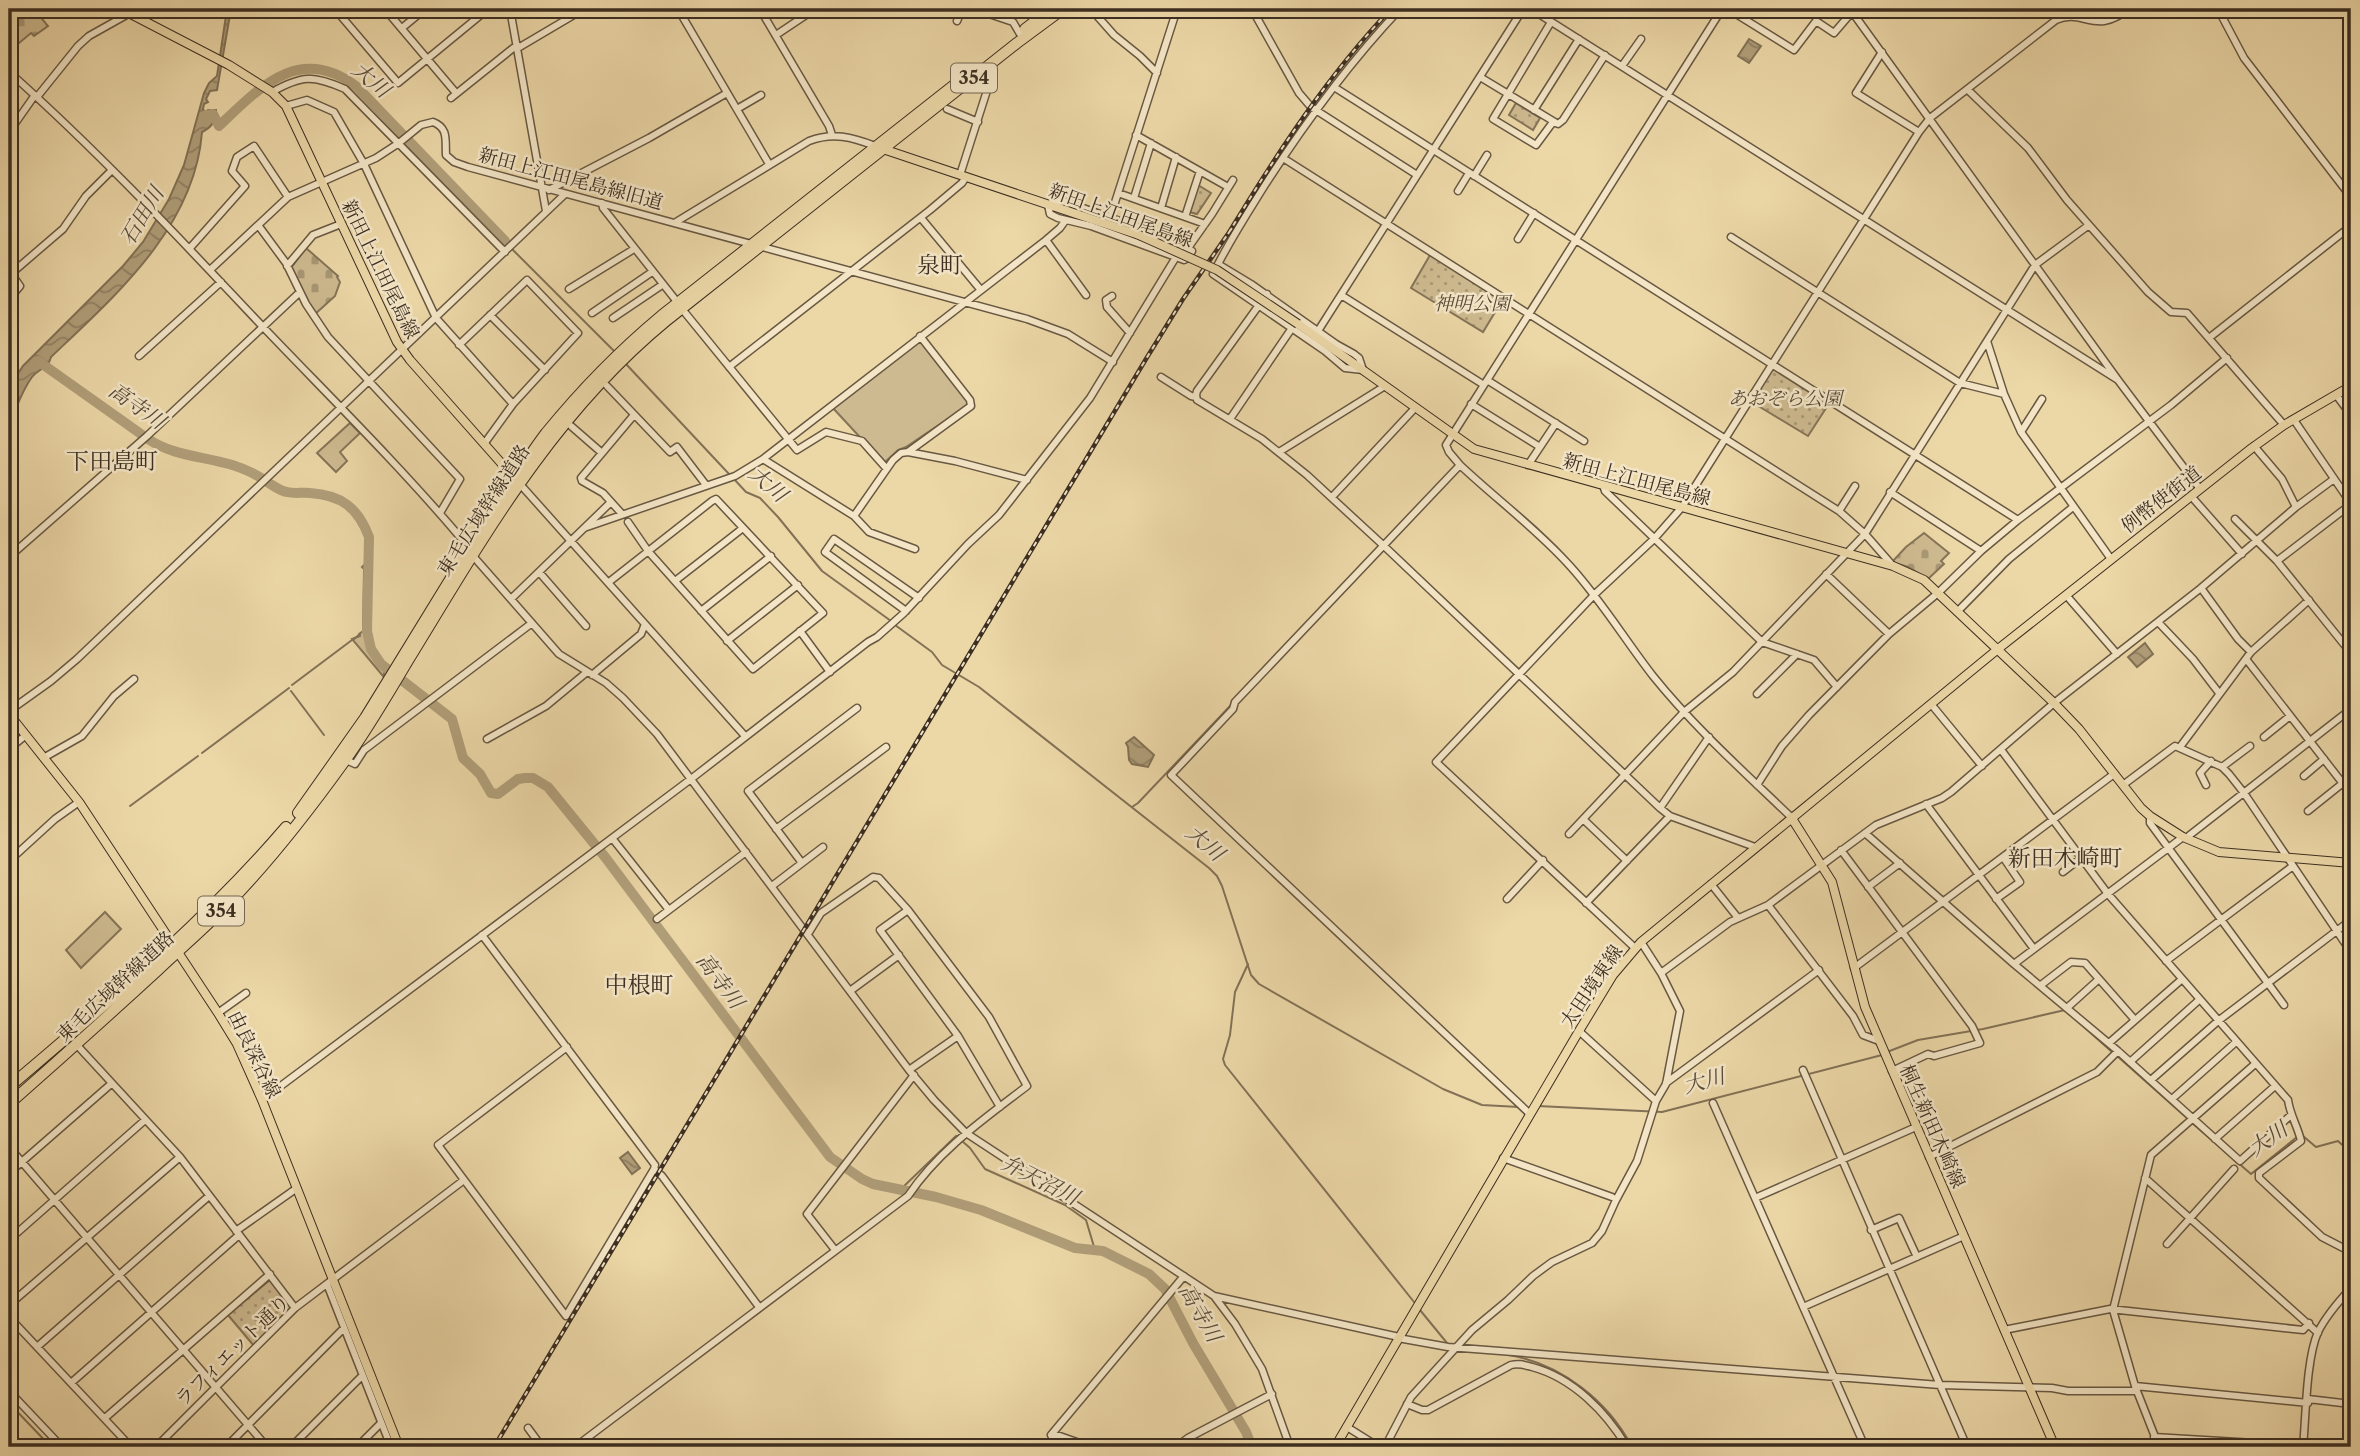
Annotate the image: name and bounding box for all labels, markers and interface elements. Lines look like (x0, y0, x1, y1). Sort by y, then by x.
water label: 大川 (347, 57, 397, 104)
road number: 354 (951, 64, 997, 92)
street label: 新田上江田尾島線旧道 (476, 143, 666, 214)
street label: 新田上江田尾島線 (1045, 179, 1196, 252)
water label: 石田川 (115, 181, 170, 249)
street label: 新田上江田尾島線 (337, 196, 424, 343)
district label: 泉町 (917, 251, 963, 279)
park label: 神明公園 (1434, 292, 1513, 315)
water label: 高寺川 (104, 377, 172, 435)
park label: あおぞら公園 (1728, 387, 1845, 410)
street label: 東毛広域幹線道路 (432, 440, 534, 580)
district label: 下田島町 (66, 447, 158, 475)
street label: 新田上江田尾島線 (1560, 449, 1713, 510)
water label: 大川 (744, 460, 794, 508)
street label: 例幣使街道 (2117, 461, 2206, 538)
water label: 大川 (1181, 819, 1231, 867)
district label: 新田木崎町 (2008, 844, 2123, 872)
road number: 354 (198, 896, 244, 926)
street label: 東毛広域幹線道路 (52, 926, 179, 1047)
street label: 太田境東線 (1555, 940, 1628, 1032)
water label: 高寺川 (691, 948, 751, 1015)
district label: 中根町 (605, 971, 674, 999)
street label: 由良深谷線 (223, 1006, 286, 1102)
street label: 桐生新田木崎線 (1895, 1061, 1970, 1192)
water label: 大川 (1680, 1062, 1729, 1098)
water label: 大川 (2243, 1115, 2294, 1161)
water label: 弁天沼川 (997, 1149, 1085, 1211)
water label: 高寺川 (1174, 1279, 1228, 1348)
street label: ラフィエット通り (170, 1290, 294, 1411)

